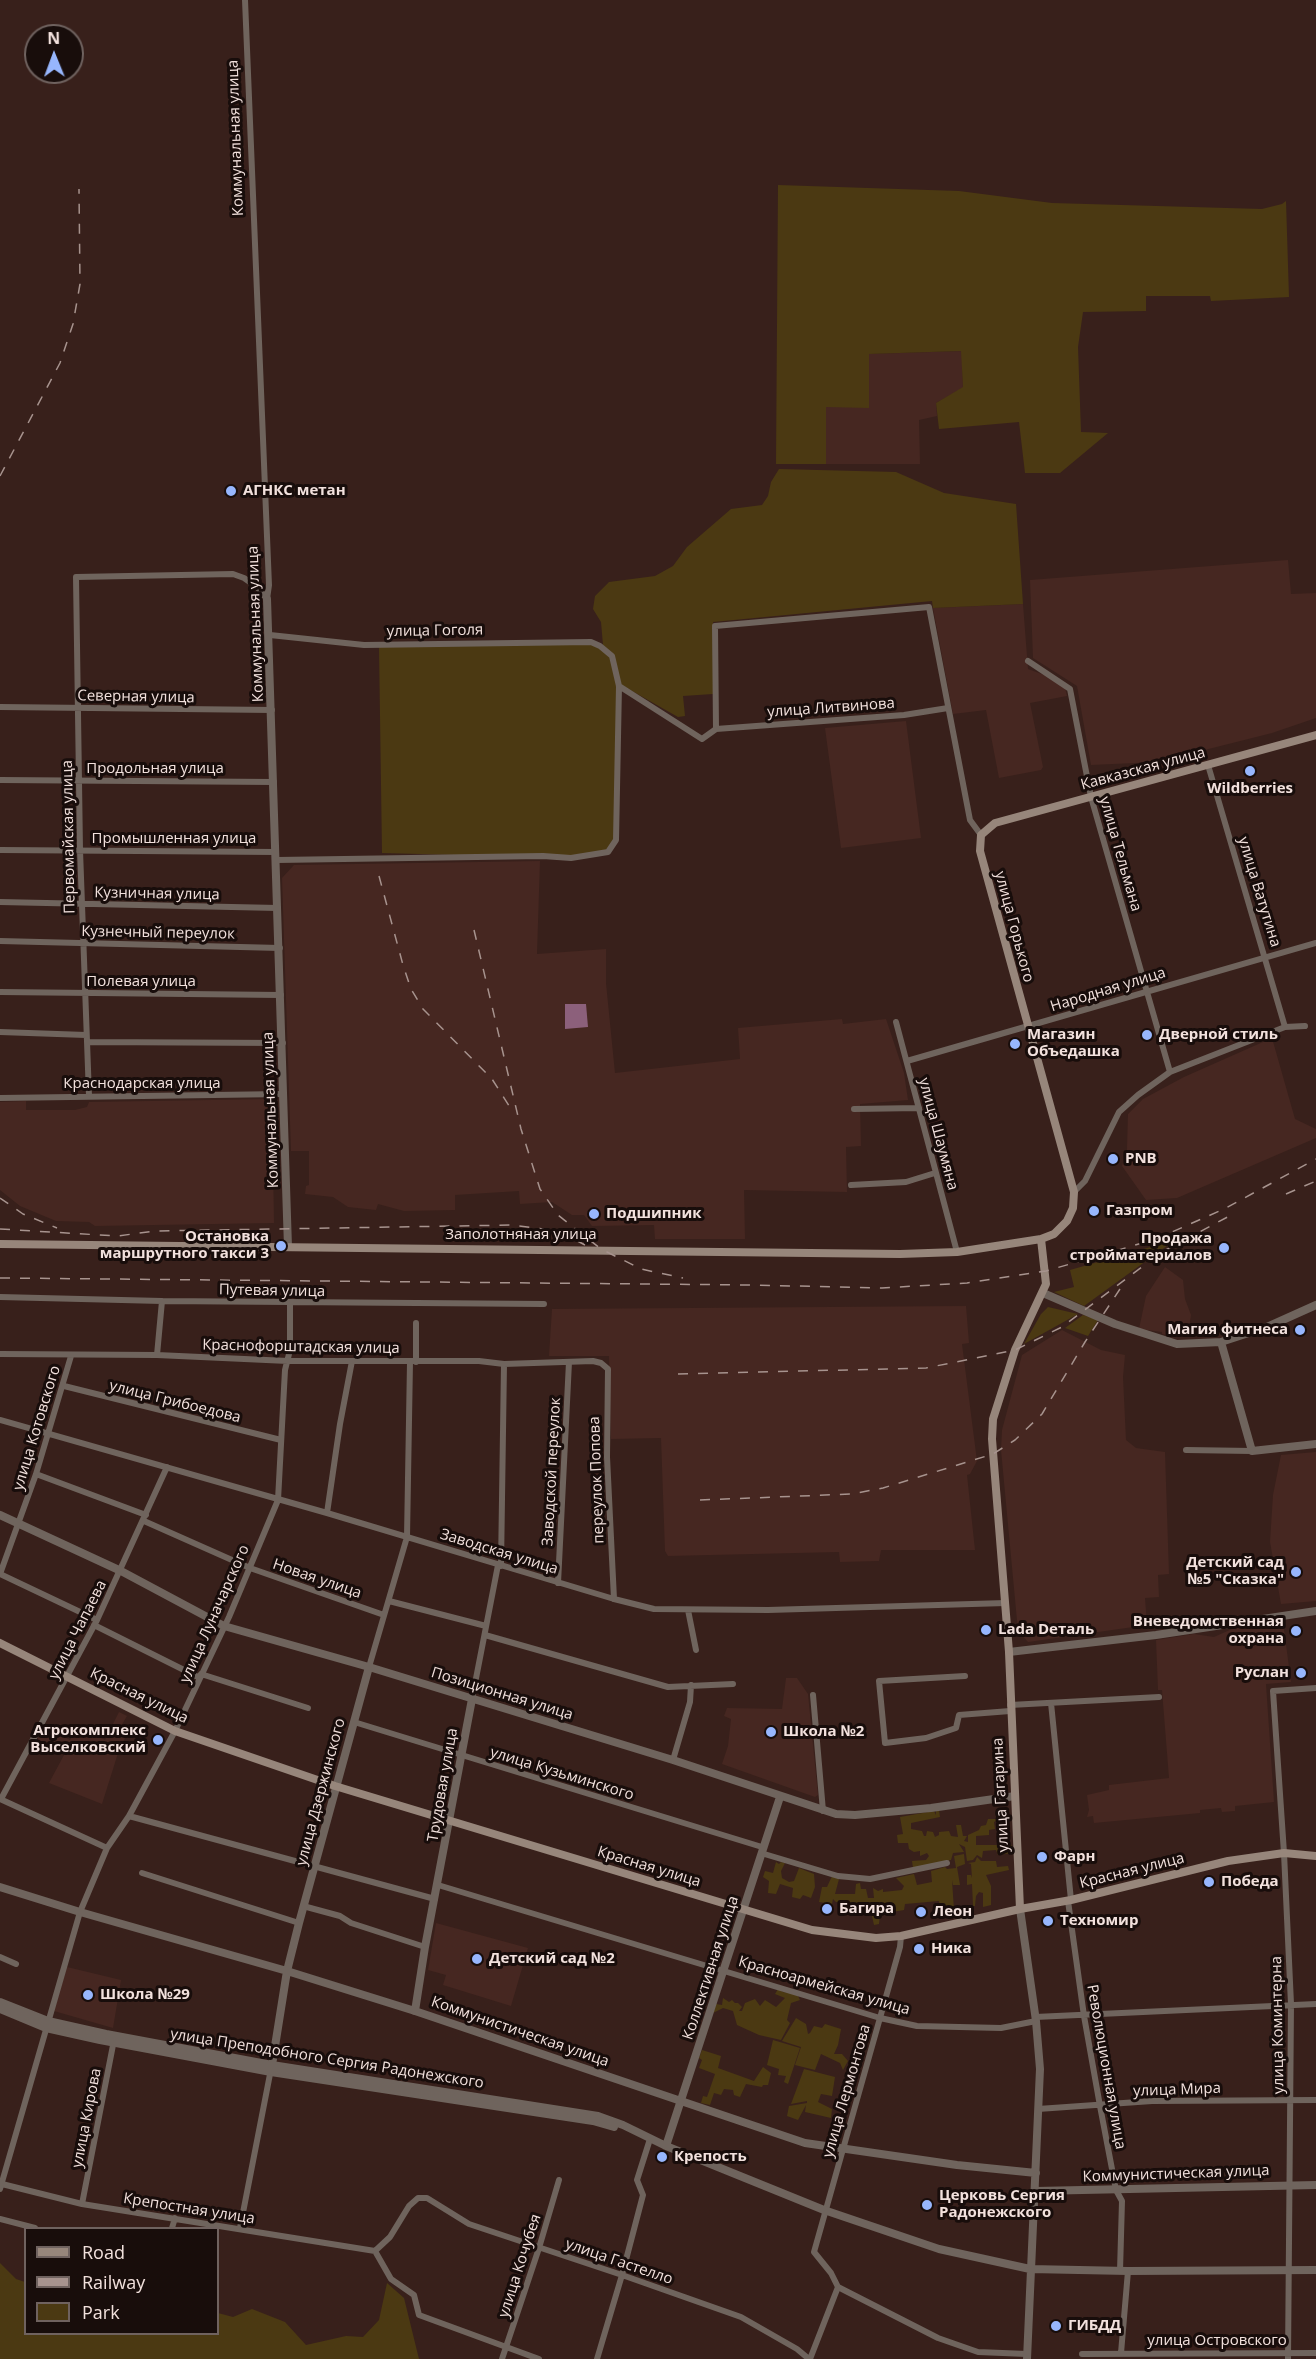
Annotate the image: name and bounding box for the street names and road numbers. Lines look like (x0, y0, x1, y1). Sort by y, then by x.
street label: Коммунальная улица (224, 60, 248, 216)
street label: Коммунальная улица (244, 546, 268, 702)
street label: улица Гоголя (387, 621, 483, 641)
street label: Северная улица (77, 687, 195, 707)
street label: улица Литвинова (767, 695, 895, 721)
street label: Кавказская улица (1079, 744, 1207, 794)
street label: Первомайская улица (59, 760, 79, 914)
street label: Продольная улица (86, 760, 224, 778)
street label: улица Тельмана (1095, 795, 1145, 913)
street label: Промышленная улица (92, 830, 256, 848)
street label: улица Ватутина (1234, 835, 1284, 949)
street label: улица Горького (991, 869, 1037, 985)
street label: Кузничная улица (94, 884, 220, 904)
street label: Кузнечный переулок (81, 923, 235, 943)
street label: Народная улица (1048, 964, 1168, 1016)
street label: Полевая улица (86, 973, 196, 991)
street label: Коммунальная улица (259, 1032, 283, 1188)
street label: Краснодарская улица (63, 1075, 221, 1093)
street label: улица Шаумяна (914, 1076, 962, 1192)
street label: Заполотняная улица (445, 1226, 597, 1244)
street label: Путевая улица (219, 1281, 325, 1301)
street label: Краснофорштадская улица (202, 1336, 400, 1358)
street label: улица Котовского (9, 1363, 65, 1493)
street label: улица Грибоедова (107, 1377, 243, 1427)
street label: Заводской переулок (539, 1397, 565, 1547)
street label: переулок Попова (586, 1416, 608, 1544)
street label: Заводская улица (438, 1526, 560, 1578)
street label: улица Луначарского (176, 1542, 254, 1686)
street label: Новая улица (270, 1555, 364, 1603)
street label: улица Чапаева (45, 1577, 111, 1683)
street label: Красная улица (87, 1664, 191, 1728)
street label: Позиционная улица (429, 1664, 575, 1724)
street label: улица Дзержинского (293, 1716, 349, 1868)
street label: Трудовая улица (424, 1727, 462, 1843)
street label: улица Гагарина (989, 1737, 1013, 1853)
street label: улица Кузьминского (488, 1744, 636, 1804)
street label: Красная улица (595, 1843, 703, 1891)
street label: Красная улица (1078, 1849, 1186, 1893)
street label: Коллективная улица (679, 1894, 743, 2042)
street label: Красноармейская улица (736, 1953, 912, 2019)
street label: улица Коминтерна (1268, 1956, 1288, 2094)
street label: Революционная улица (1083, 1983, 1129, 2151)
street label: Коммунистическая улица (429, 1993, 611, 2071)
street label: улица Лермонтова (819, 2022, 875, 2160)
street label: улица Преподобного Сергия Радонежского (169, 2025, 485, 2093)
street label: улица Кирова (69, 2067, 105, 2169)
street label: улица Мира (1133, 2079, 1221, 2101)
street label: Коммунистическая улица (1082, 2162, 1270, 2186)
street label: Крепостная улица (122, 2190, 256, 2228)
street label: улица Кочубея (495, 2212, 545, 2320)
street label: улица Гастелло (563, 2235, 675, 2289)
street label: улица Островского (1147, 2332, 1287, 2350)

